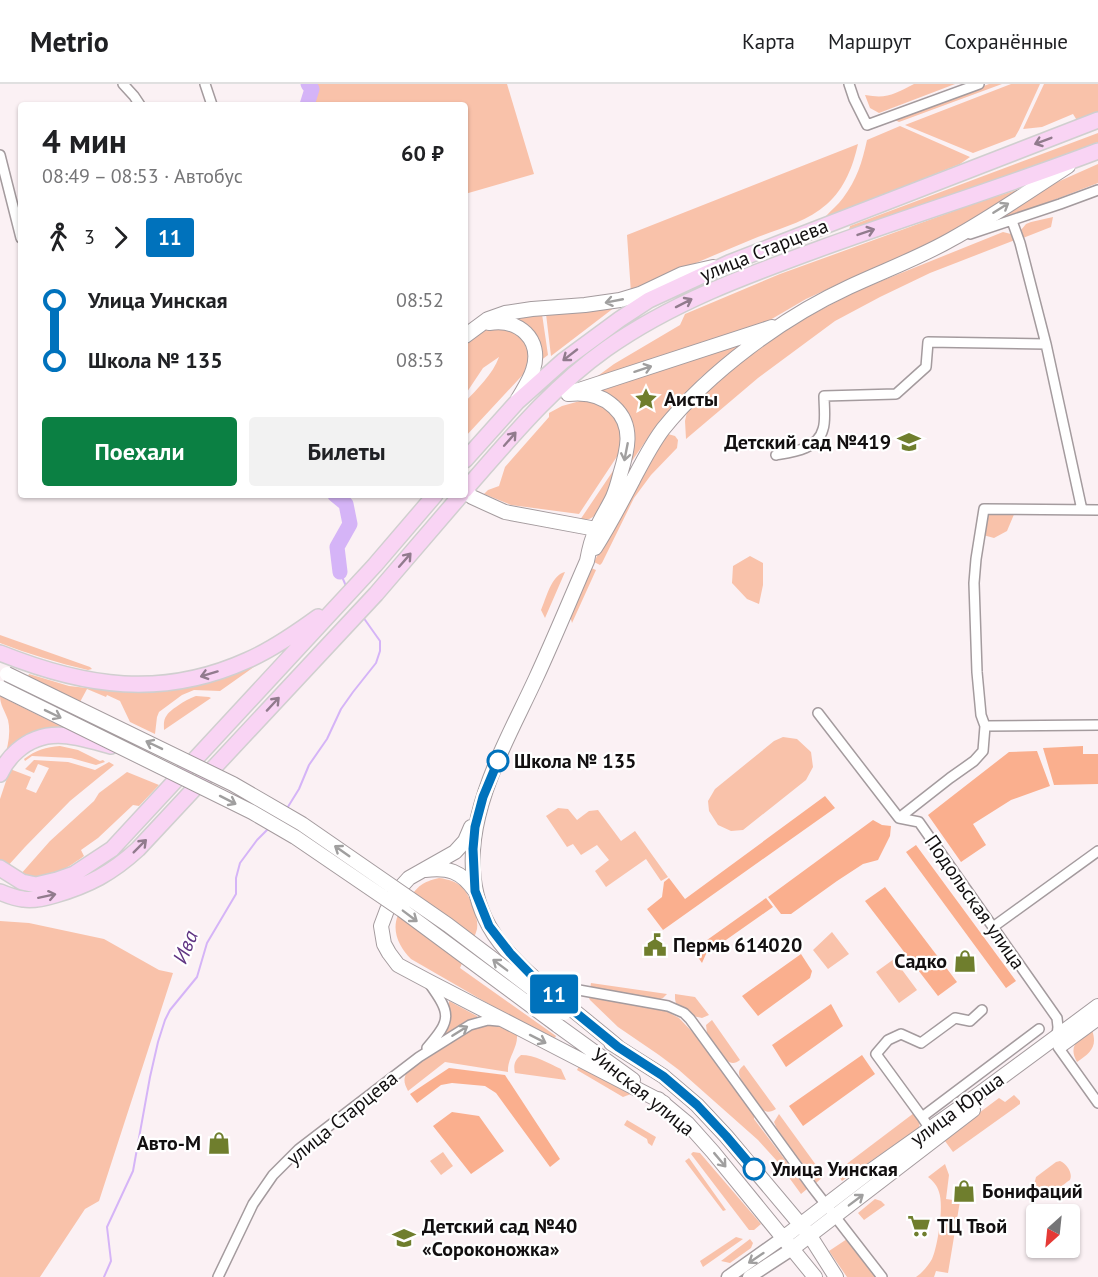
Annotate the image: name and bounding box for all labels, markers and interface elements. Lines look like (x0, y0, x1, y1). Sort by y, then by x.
text: Metrio (30, 23, 109, 60)
text: Карта (742, 28, 795, 55)
text: Маршрут (828, 28, 911, 55)
text: Сохранённые (944, 28, 1068, 55)
text: 4 мин (42, 119, 127, 162)
one-way arrow (1035, 136, 1053, 147)
text: 60 ₽ (401, 139, 444, 167)
text: 08:49 – 08:53 · Автобус (42, 163, 243, 189)
one-way arrow (992, 202, 1009, 214)
street label: улица Старцева (696, 212, 832, 288)
icon: walk (42, 221, 75, 254)
icon: forward (104, 221, 137, 254)
text: 3 (84, 224, 95, 250)
text: 11 (158, 224, 182, 251)
one-way arrow (856, 226, 875, 237)
text: Улица Уинская (88, 286, 228, 314)
text: 08:52 (396, 287, 444, 313)
one-way arrow (605, 296, 625, 307)
one-way arrow (674, 296, 692, 308)
text: Школа № 135 (88, 346, 223, 374)
text: 08:53 (396, 347, 444, 373)
one-way arrow (563, 349, 579, 362)
one-way arrow (633, 362, 652, 373)
place icon: Аисты (633, 386, 659, 412)
place label: Аисты (664, 386, 718, 412)
button: Поехали (42, 417, 237, 486)
button: Билеты (249, 417, 444, 486)
place label: Детский сад №419 (724, 429, 891, 455)
school or university icon: Детский сад №419 (896, 429, 922, 455)
one-way arrow (503, 431, 516, 447)
one-way arrow (620, 442, 631, 462)
one-way arrow (398, 553, 412, 568)
one-way arrow (200, 669, 219, 680)
one-way arrow (266, 696, 280, 711)
one-way arrow (44, 708, 62, 720)
one-way arrow (145, 739, 163, 751)
place label: Школа № 135 (514, 748, 636, 774)
marker: Школа № 135 (487, 750, 509, 772)
one-way arrow (218, 795, 236, 807)
street label: Подольская улица (919, 830, 1031, 974)
one-way arrow (132, 839, 147, 854)
one-way arrow (334, 845, 350, 857)
one-way arrow (37, 890, 56, 902)
one-way arrow (401, 910, 417, 922)
water label: Ива (166, 926, 204, 968)
public building icon: Пермь 614020 (642, 932, 668, 958)
place label: Пермь 614020 (673, 932, 802, 958)
place label: Садко (894, 948, 947, 974)
shop icon: Садко (952, 948, 978, 974)
one-way arrow (493, 958, 509, 971)
line badge: 11 (527, 974, 581, 1014)
text: 11 (542, 981, 566, 1008)
one-way arrow (451, 1025, 468, 1037)
one-way arrow (529, 1033, 547, 1045)
street label: Уинская улица (586, 1042, 700, 1142)
street label: улица Старцева (281, 1065, 403, 1171)
street label: улица Юрша (905, 1066, 1009, 1152)
place label: Авто-М (137, 1130, 201, 1156)
shop icon: Авто-М (206, 1130, 232, 1156)
one-way arrow (713, 1152, 726, 1168)
place label: Улица Уинская (770, 1156, 898, 1182)
marker: Улица Уинская (743, 1158, 765, 1180)
shop icon: Бонифаций (951, 1178, 977, 1204)
place label: Бонифаций (982, 1178, 1083, 1204)
one-way arrow (847, 1194, 863, 1206)
north arrow (1026, 1204, 1080, 1258)
map controls (1026, 1204, 1080, 1258)
place label: Детский сад №40 «Сороконожка» (422, 1213, 577, 1262)
supermarket icon: ТЦ Твой (906, 1213, 932, 1239)
place label: ТЦ Твой (937, 1213, 1007, 1239)
school or university icon: Детский сад №40 «Сороконожка» (391, 1225, 417, 1251)
one-way arrow (748, 1252, 765, 1264)

